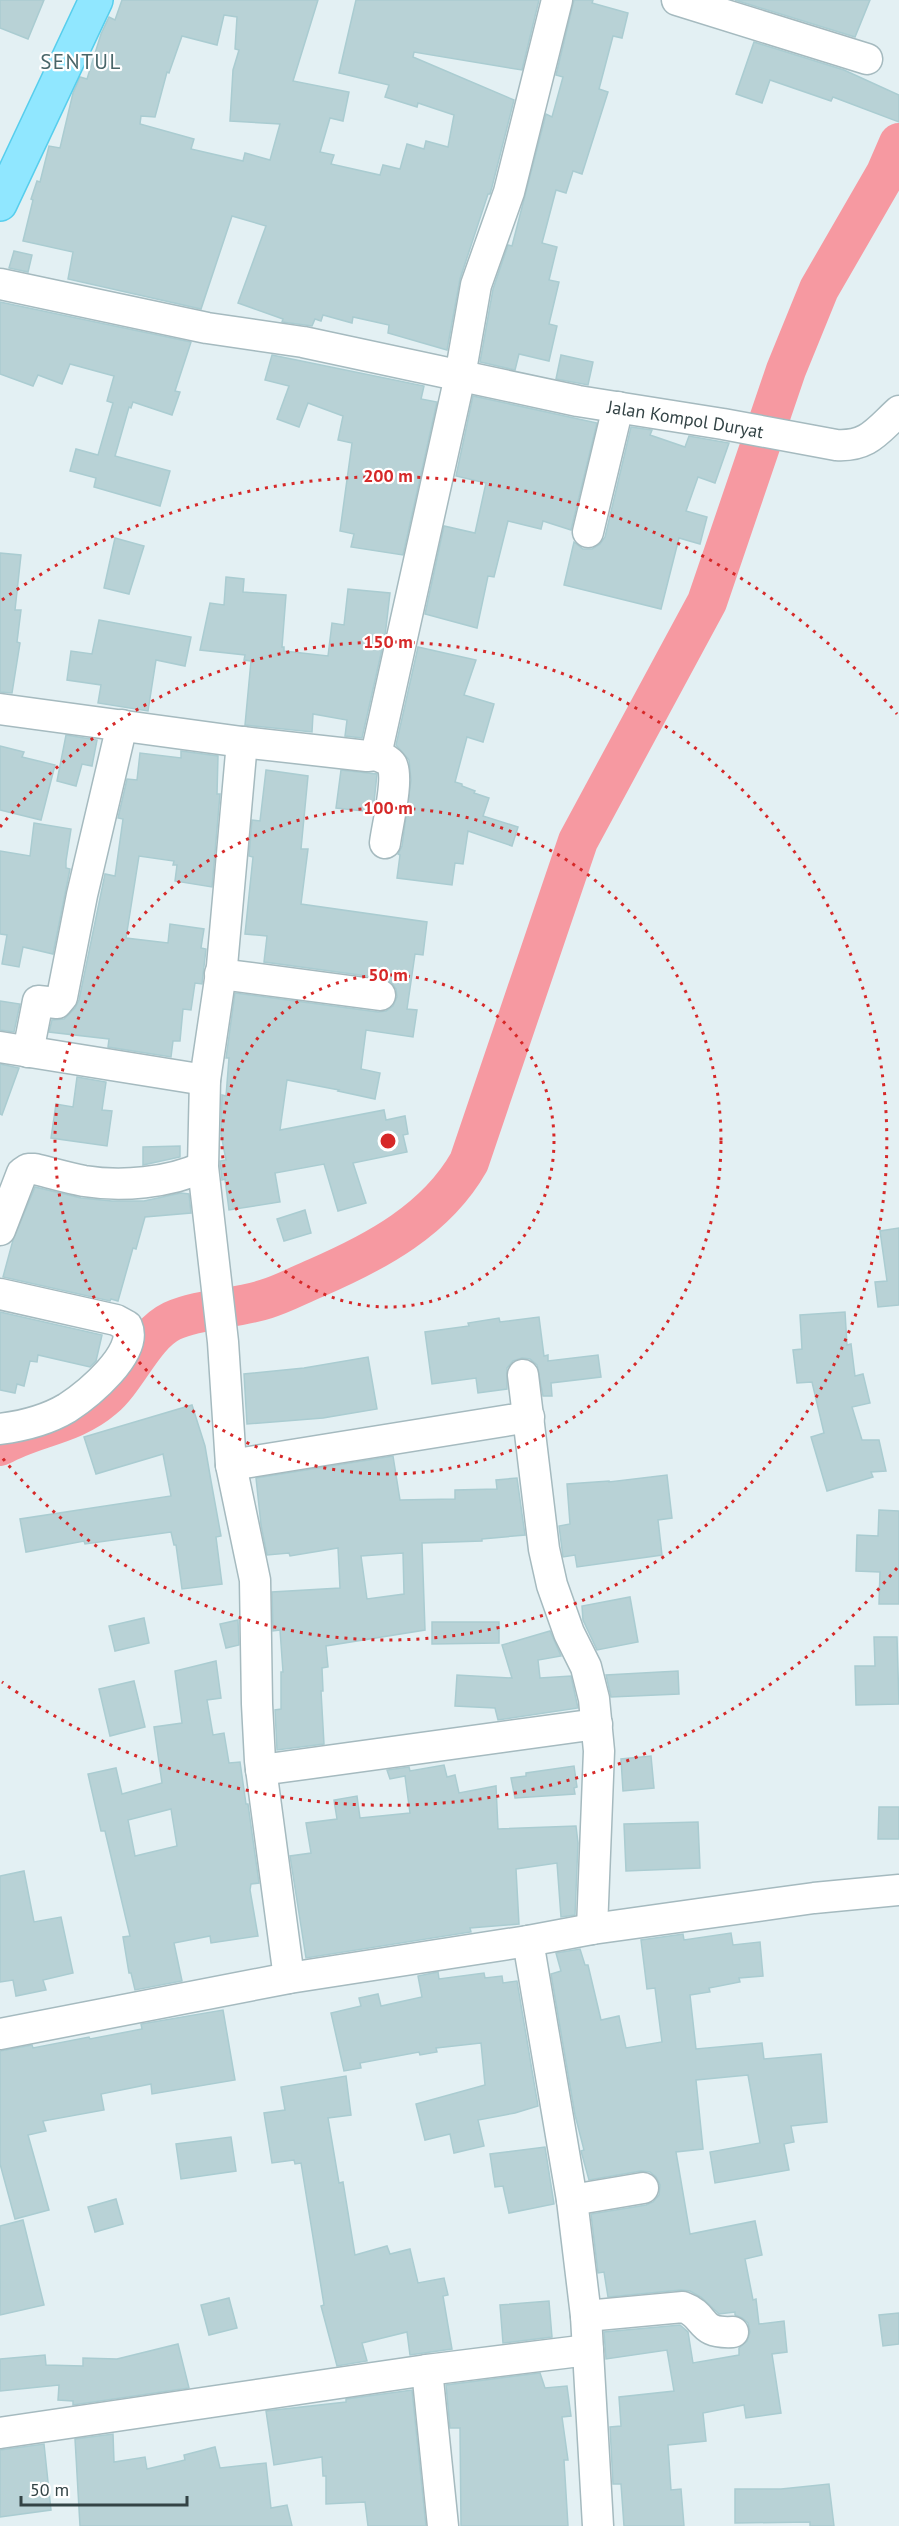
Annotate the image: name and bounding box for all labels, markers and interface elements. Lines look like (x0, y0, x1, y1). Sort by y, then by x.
district label: SENTUL (40, 48, 122, 75)
street label: Jalan Kompol Duryat (605, 394, 766, 443)
text: 200 m (363, 464, 413, 487)
text: 150 m (363, 630, 413, 653)
text: 100 m (363, 796, 413, 819)
text: 50 m (368, 963, 408, 986)
centre of rings (378, 1131, 398, 1151)
scale bar (21, 2469, 188, 2507)
text: 50 m (30, 2478, 69, 2501)

